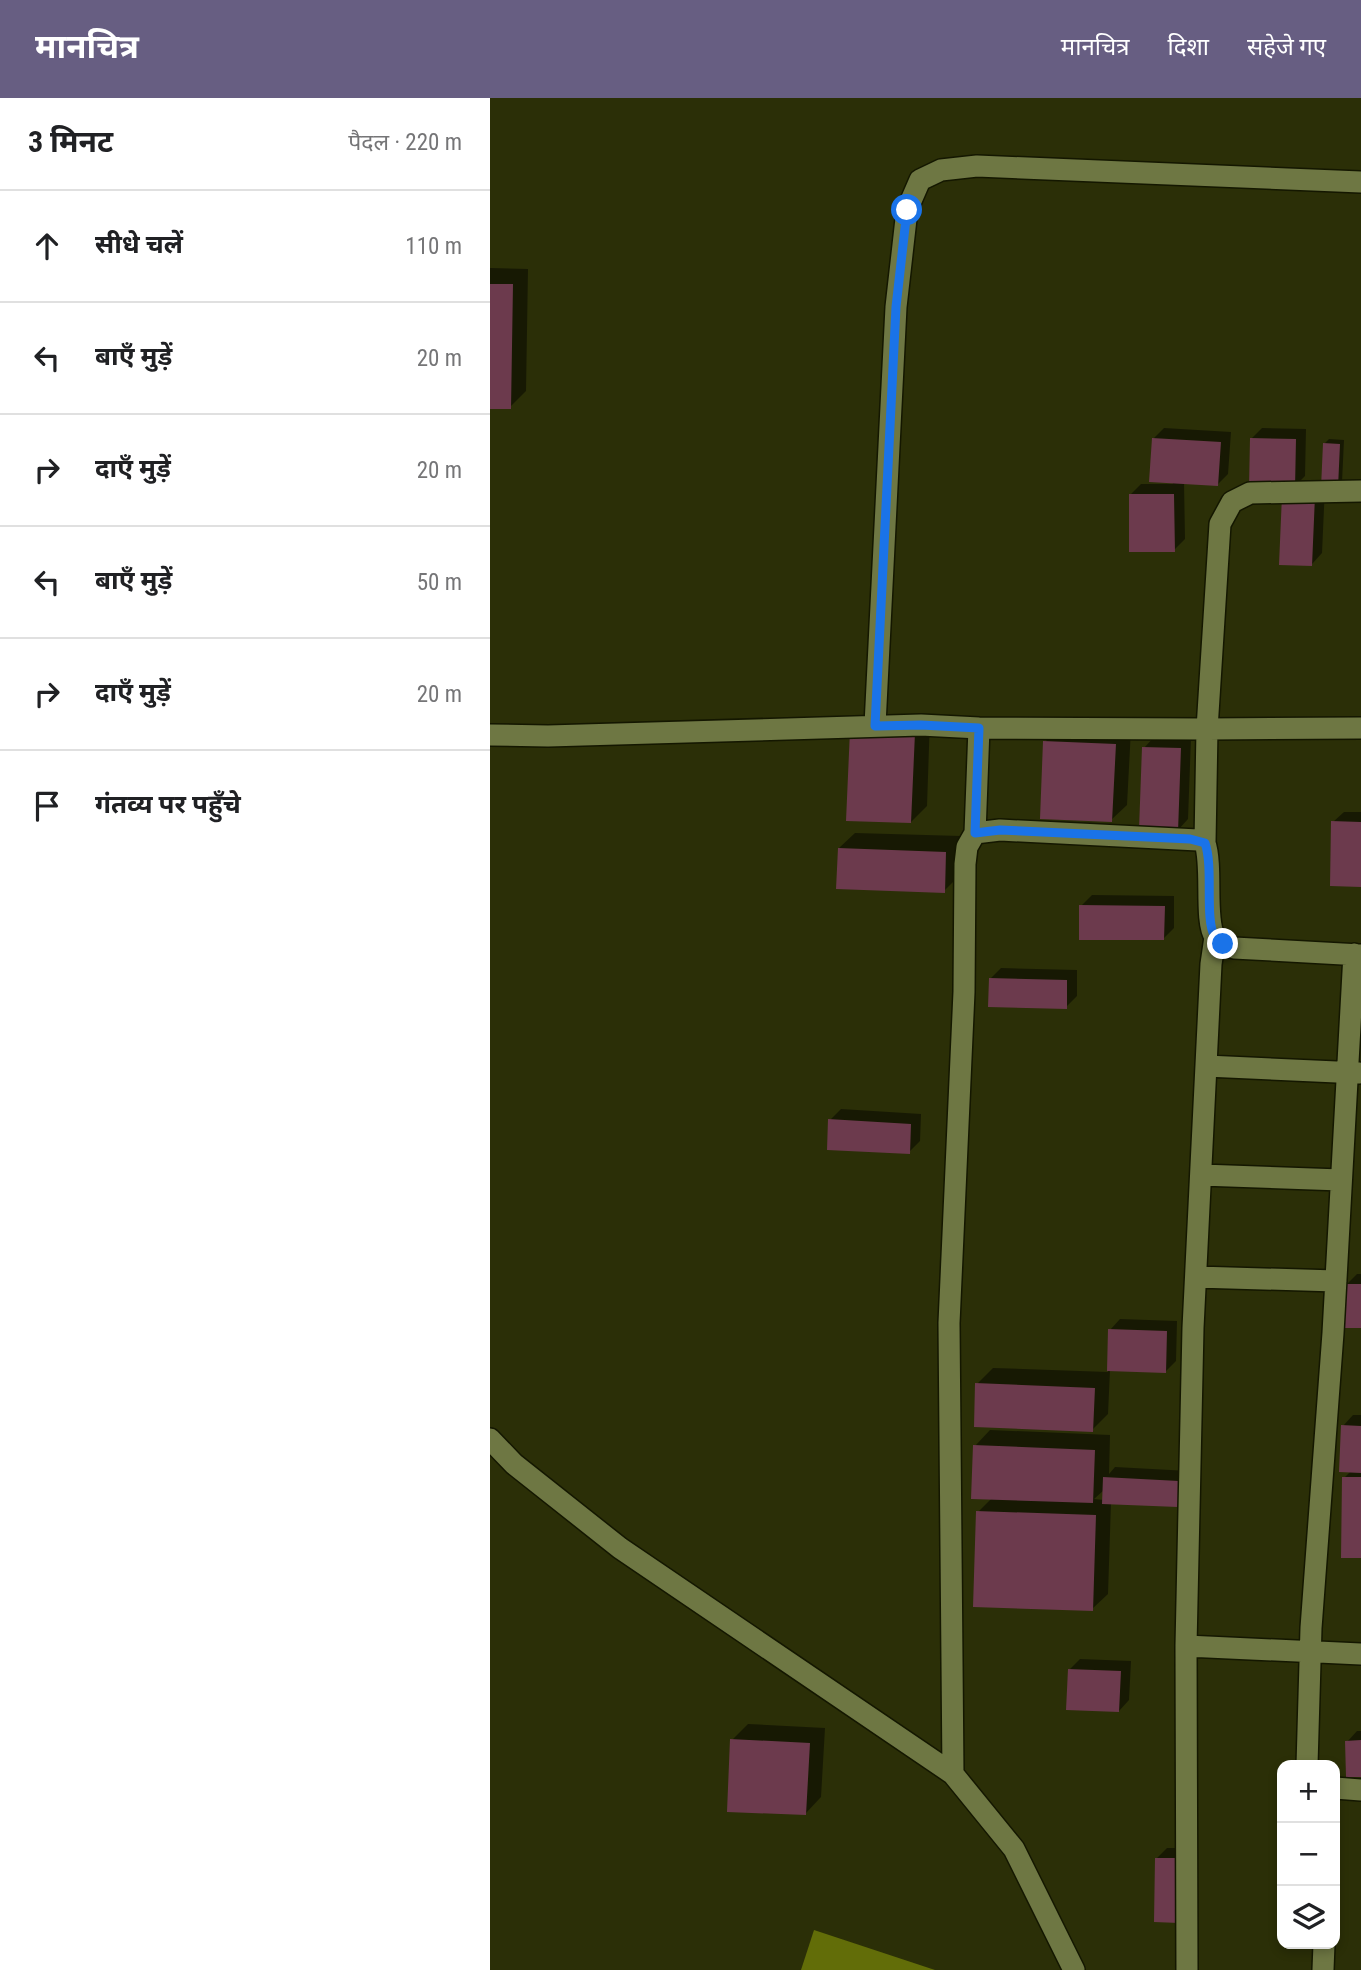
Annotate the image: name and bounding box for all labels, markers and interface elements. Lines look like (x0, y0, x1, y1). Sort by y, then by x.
text: मानचित्र (35, 27, 139, 66)
text: मानचित्र (1061, 33, 1129, 61)
text: दिशा (1167, 33, 1209, 61)
text: सहेजे गए (1247, 33, 1326, 61)
text: 3 मिनट (28, 124, 113, 159)
text: पैदल · 220 m (348, 129, 462, 156)
route start (891, 194, 922, 225)
icon: ahead (28, 227, 66, 265)
text: सीधे चलें (95, 229, 183, 259)
text: 110 m (405, 233, 462, 260)
icon: left (28, 339, 66, 377)
text: बाएँ मुड़ें (95, 341, 172, 371)
text: 20 m (417, 345, 462, 372)
icon: right (28, 451, 66, 489)
text: दाएँ मुड़ें (95, 453, 171, 483)
text: 20 m (417, 457, 462, 484)
icon: left (28, 563, 66, 601)
text: बाएँ मुड़ें (95, 565, 172, 595)
text: 50 m (417, 569, 462, 596)
icon: right (28, 675, 66, 713)
text: दाएँ मुड़ें (95, 677, 171, 707)
text: 20 m (417, 681, 462, 708)
icon: arrive (28, 787, 66, 825)
text: गंतव्य पर पहुँचे (95, 789, 241, 819)
route end (1207, 928, 1238, 959)
map controls (1277, 1760, 1340, 1949)
button: + (1277, 1760, 1340, 1823)
button: − (1277, 1823, 1340, 1886)
button: layers (1277, 1886, 1340, 1949)

